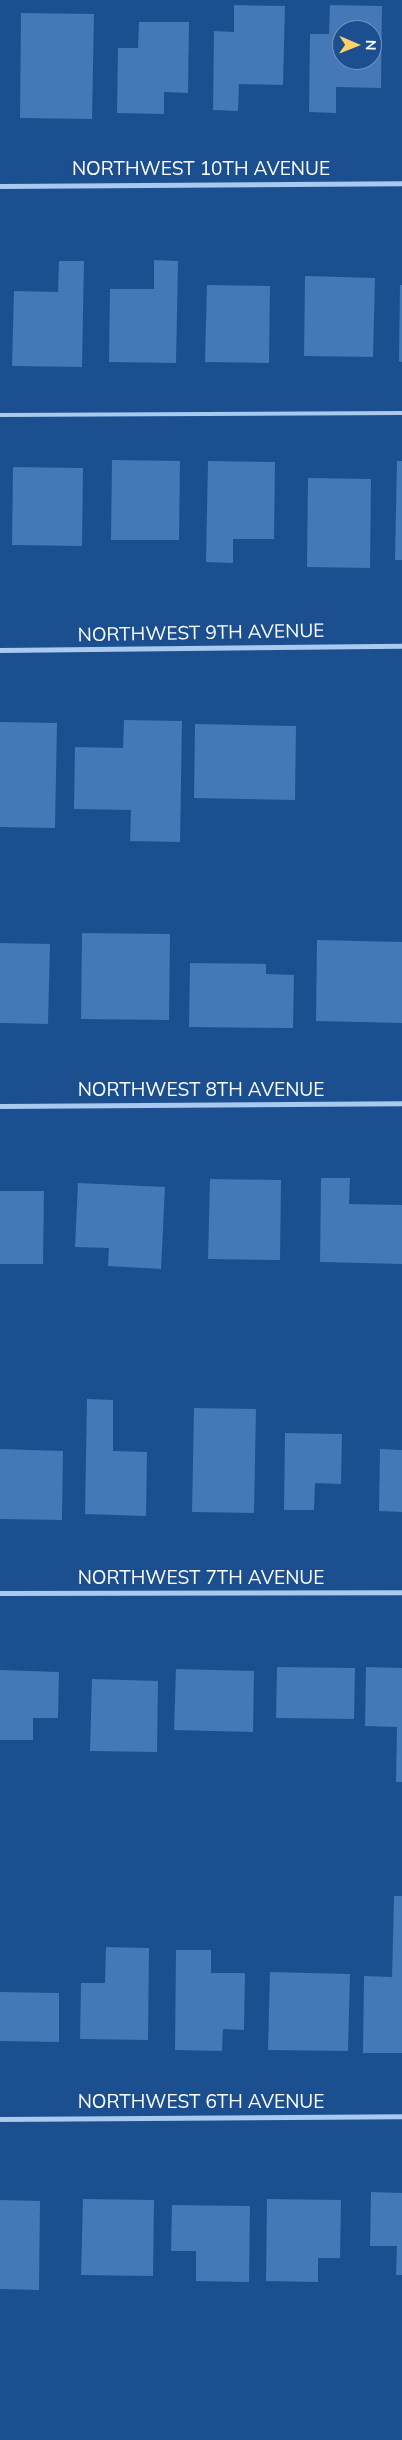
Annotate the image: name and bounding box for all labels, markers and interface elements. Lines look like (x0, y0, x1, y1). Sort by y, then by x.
north arrow (332, 20, 382, 70)
text: N (362, 40, 380, 51)
street label: NORTHWEST 10TH AVENUE (72, 158, 330, 180)
street label: NORTHWEST 9TH AVENUE (77, 619, 325, 647)
street label: NORTHWEST 8TH AVENUE (78, 1079, 324, 1101)
street label: NORTHWEST 7TH AVENUE (78, 1567, 324, 1589)
street label: NORTHWEST 6TH AVENUE (78, 2091, 324, 2113)

